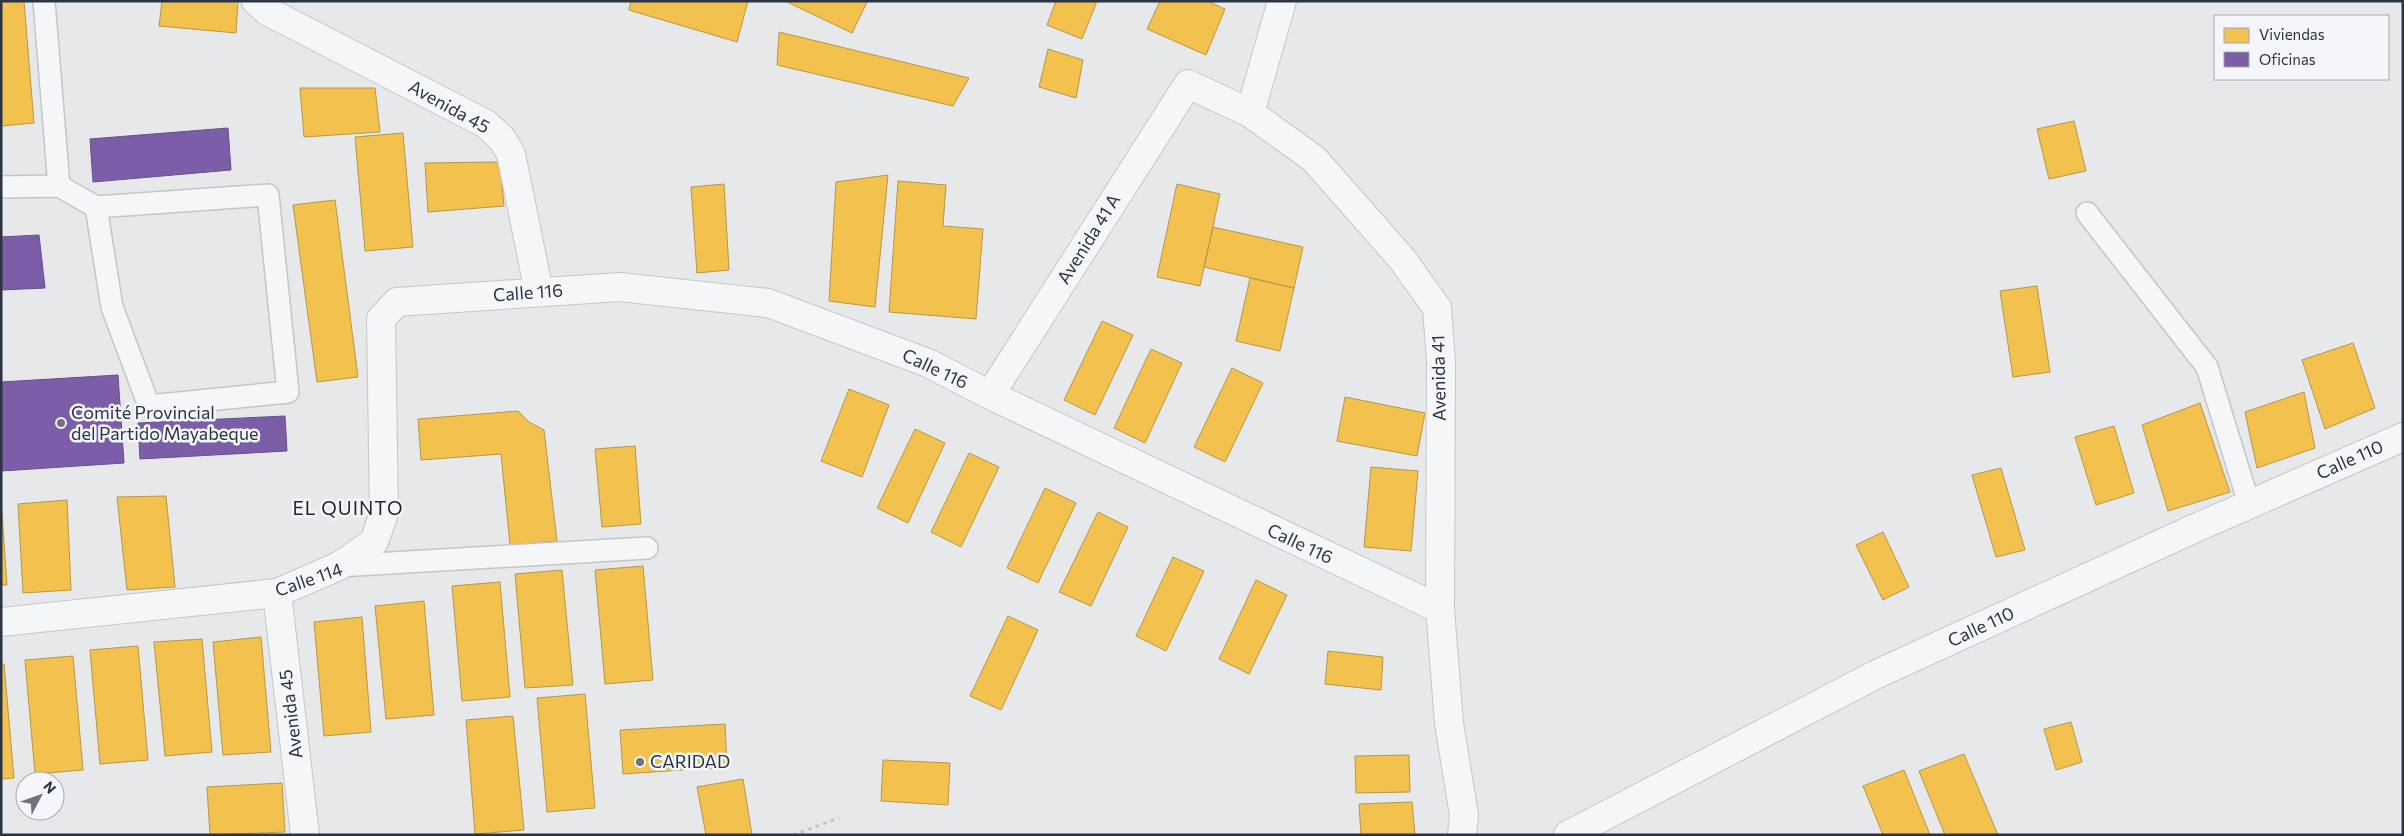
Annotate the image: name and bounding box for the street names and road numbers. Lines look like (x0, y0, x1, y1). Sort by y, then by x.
street label: Avenida 45 (405, 75, 494, 137)
street label: Avenida 41 A (1052, 189, 1125, 288)
street label: Calle 116 (492, 279, 564, 305)
street label: Avenida 41 (1426, 335, 1450, 421)
street label: Calle 116 (899, 343, 972, 393)
street label: Calle 110 (2313, 435, 2386, 484)
street label: Calle 116 (1264, 518, 1337, 568)
street label: Calle 114 (272, 557, 346, 601)
street label: Calle 110 (1944, 601, 2017, 651)
street label: Avenida 45 (274, 668, 306, 760)

